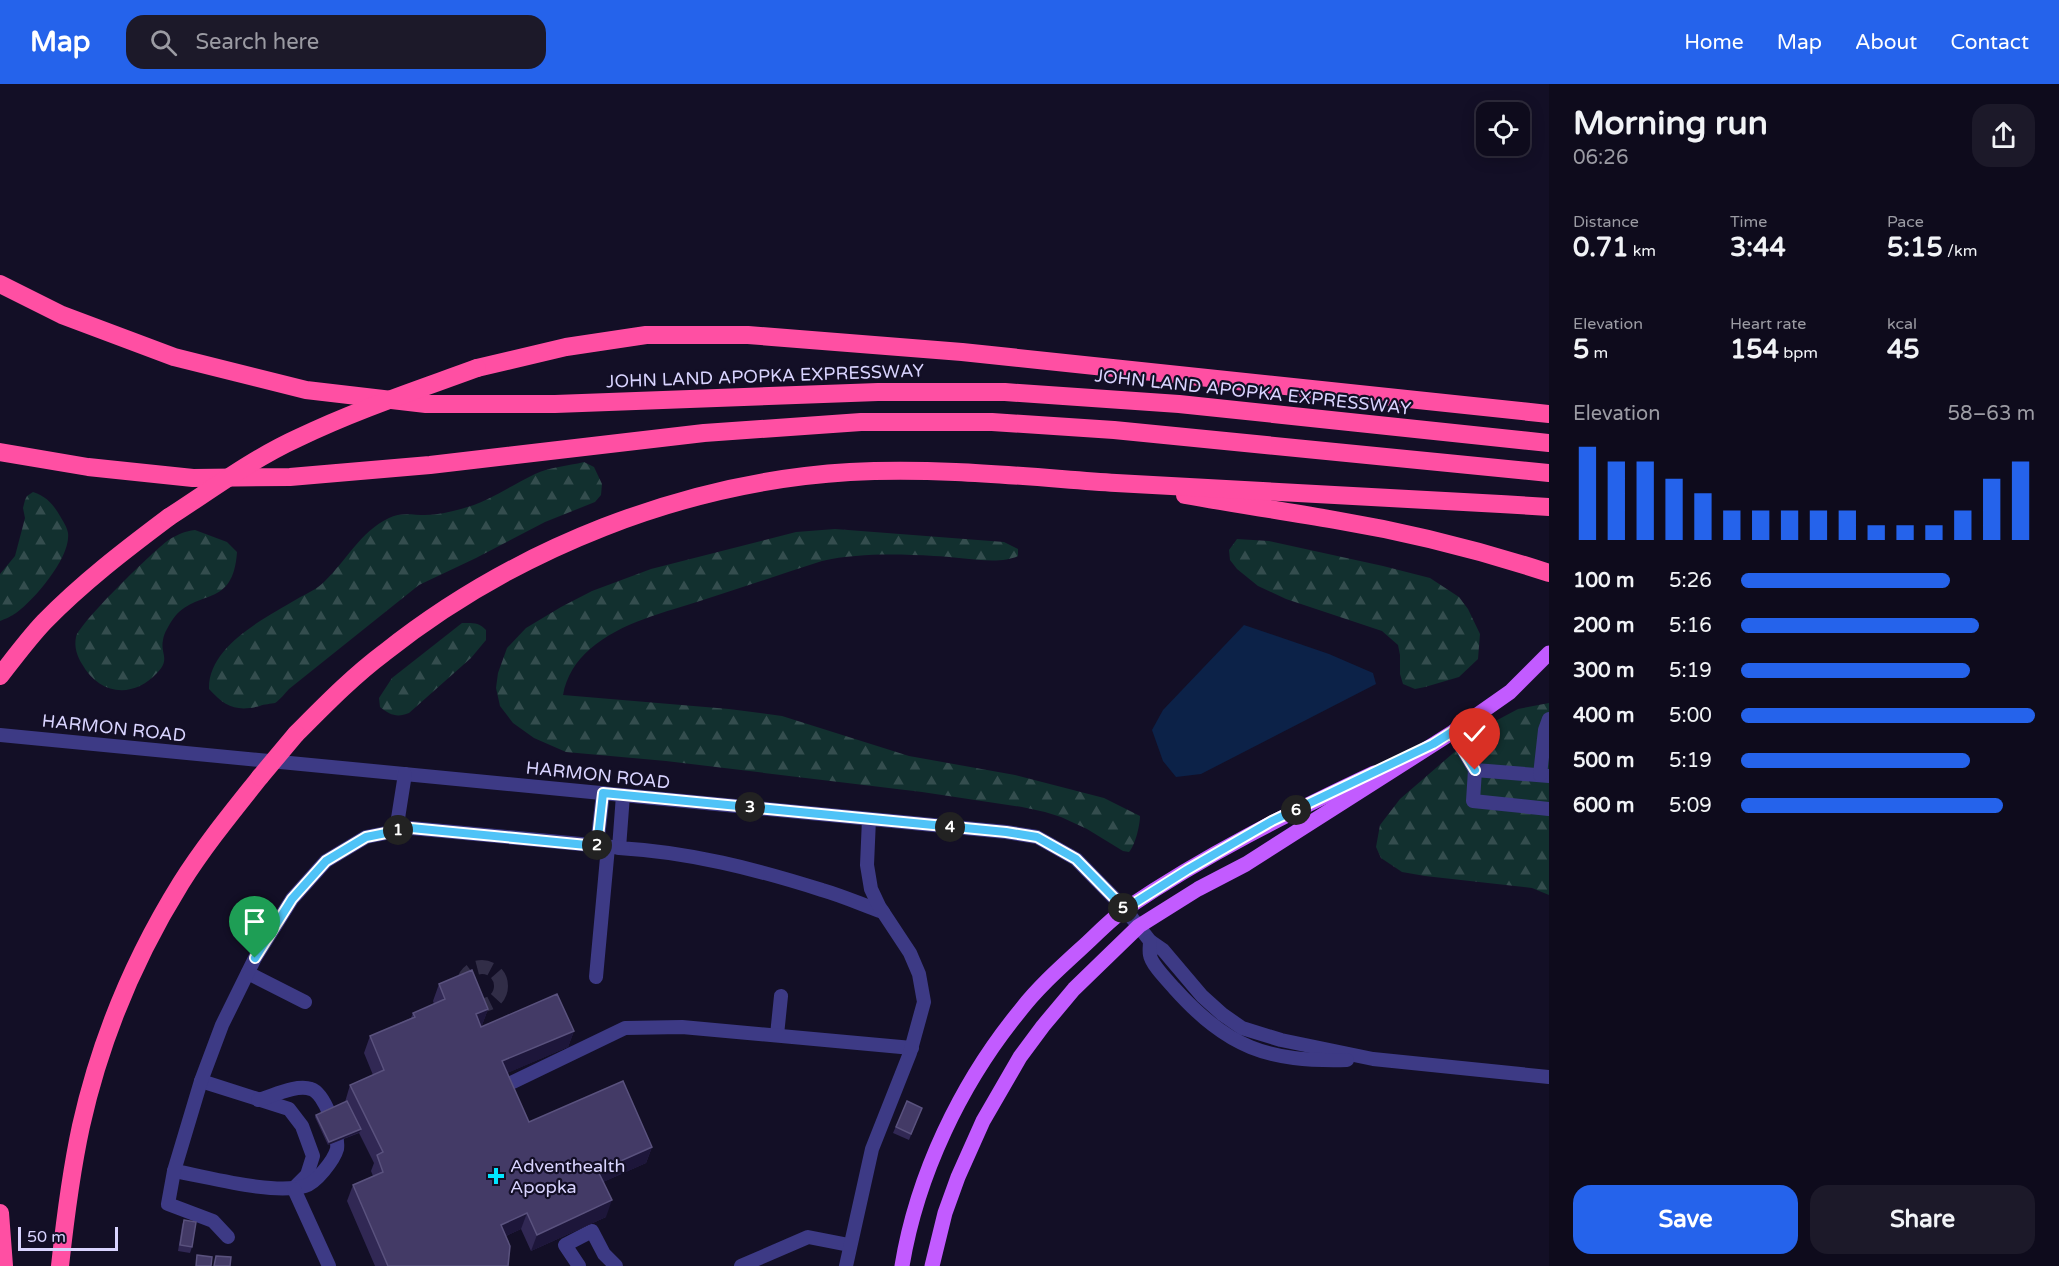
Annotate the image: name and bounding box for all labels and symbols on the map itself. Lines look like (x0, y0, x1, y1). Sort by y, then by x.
street label: JOHN LAND APOPKA EXPRESSWAY (606, 359, 925, 393)
street label: JOHN LAND APOPKA EXPRESSWAY (1094, 364, 1413, 420)
pin (1449, 708, 1500, 770)
street label: HARMON ROAD (41, 709, 187, 747)
street label: HARMON ROAD (525, 756, 671, 794)
pin: 3 (735, 792, 765, 822)
pin: 6 (1281, 795, 1311, 825)
pin: 4 (935, 812, 965, 842)
pin: 1 (383, 815, 413, 845)
pin: 2 (582, 830, 612, 860)
pin: 5 (1108, 893, 1138, 923)
pin (229, 896, 280, 958)
place label: Adventhealth Apopka (510, 1155, 625, 1198)
marker: Adventhealth Apopka (487, 1167, 505, 1185)
scale bar (18, 1224, 118, 1252)

